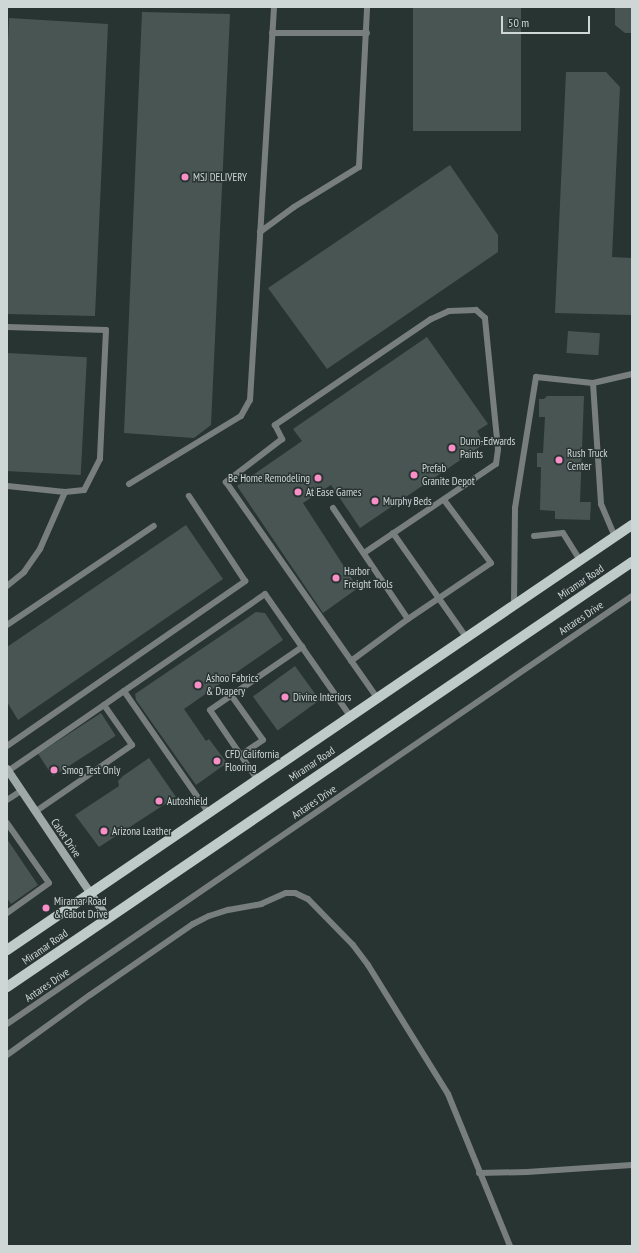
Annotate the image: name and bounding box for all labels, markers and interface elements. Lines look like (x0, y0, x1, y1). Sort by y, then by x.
scale bar (503, 8, 592, 34)
text: 50 m (508, 15, 529, 30)
place label: MSJ DELIVERY (193, 170, 247, 184)
marker: MSJ DELIVERY (180, 172, 190, 182)
place label: Dunn-Edwards Paints (460, 435, 515, 461)
marker: Dunn-Edwards Paints (447, 443, 457, 453)
place label: Rush Truck Center (567, 447, 608, 473)
marker: Rush Truck Center (554, 455, 564, 465)
place label: Prefab Granite Depot (422, 462, 475, 488)
marker: Prefab Granite Depot (409, 470, 419, 480)
place label: Be Home Remodeling (228, 471, 310, 485)
marker: Be Home Remodeling (313, 473, 323, 483)
place label: At Ease Games (306, 485, 361, 499)
marker: At Ease Games (293, 487, 303, 497)
place label: Murphy Beds (383, 494, 432, 508)
marker: Murphy Beds (370, 496, 380, 506)
street label: Miramar Road (556, 562, 606, 602)
place label: Harbor Freight Tools (344, 565, 393, 591)
marker: Harbor Freight Tools (331, 573, 341, 583)
street label: Antares Drive (556, 598, 606, 638)
place label: Ashoo Fabrics & Drapery (206, 672, 258, 698)
marker: Ashoo Fabrics & Drapery (193, 680, 203, 690)
place label: Divine Interiors (293, 690, 351, 704)
marker: Divine Interiors (280, 692, 290, 702)
street label: Miramar Road (287, 744, 337, 784)
place label: CFD California Flooring (225, 748, 279, 774)
marker: CFD California Flooring (212, 756, 222, 766)
place label: Smog Test Only (62, 763, 121, 777)
marker: Smog Test Only (49, 765, 59, 775)
street label: Antares Drive (289, 782, 339, 822)
place label: Autoshield (167, 794, 207, 808)
marker: Autoshield (154, 796, 164, 806)
street label: Cabot Drive (48, 816, 84, 860)
place label: Arizona Leather (112, 824, 171, 838)
marker: Arizona Leather (99, 826, 109, 836)
place label: Miramar Road & Cabot Drive (54, 895, 108, 921)
marker: Miramar Road & Cabot Drive (41, 903, 51, 913)
street label: Miramar Road (20, 927, 70, 967)
street label: Antares Drive (22, 965, 72, 1005)

